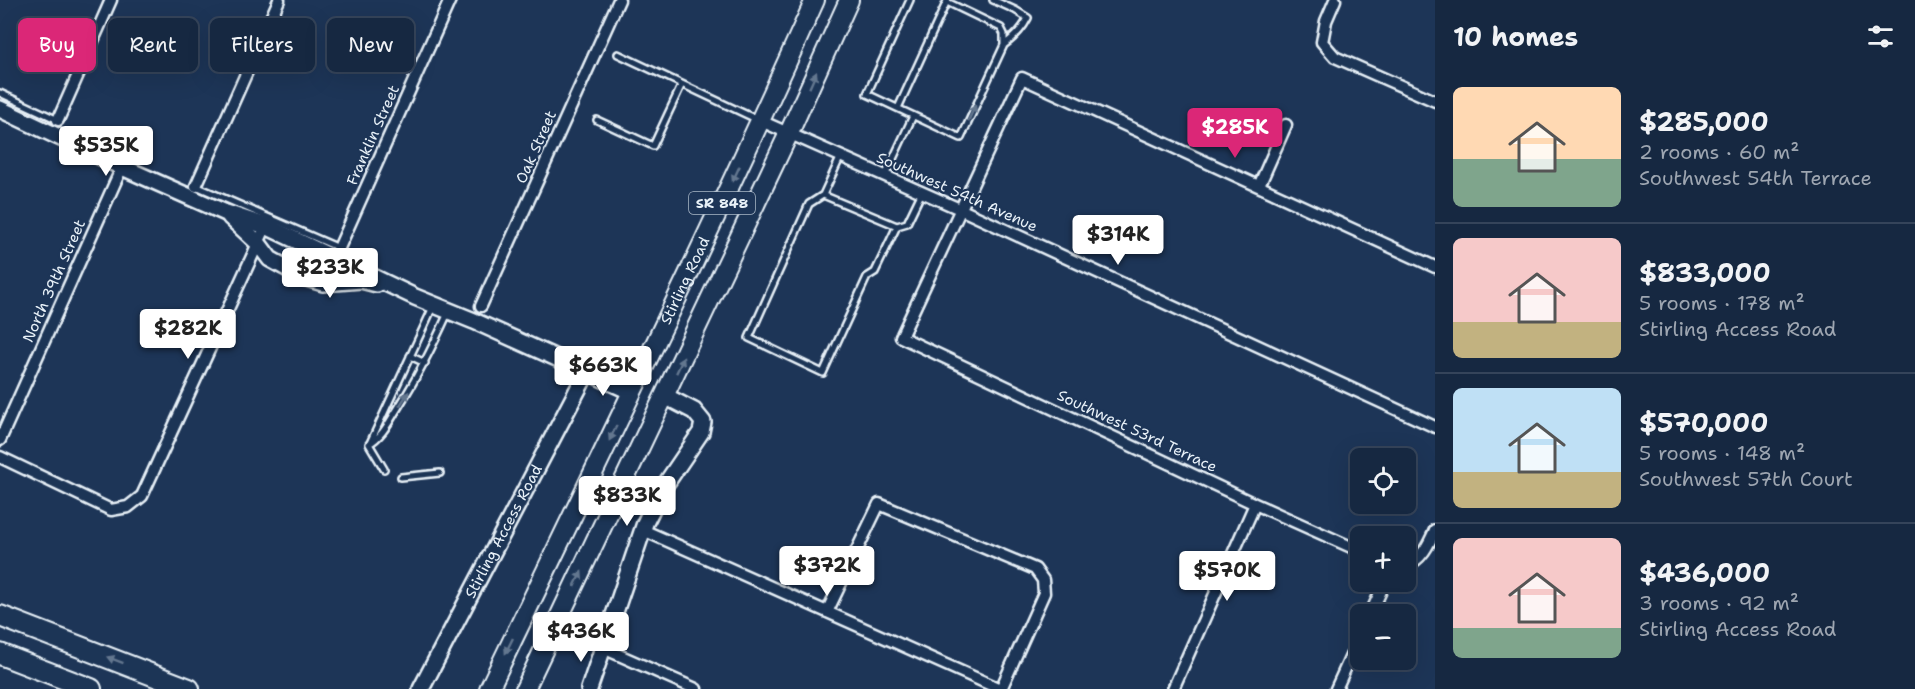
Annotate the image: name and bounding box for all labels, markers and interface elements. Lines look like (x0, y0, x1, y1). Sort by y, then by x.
chip: Buy (18, 18, 96, 72)
chip: Rent (108, 18, 198, 72)
chip: Filters (210, 18, 315, 72)
chip: New (327, 18, 414, 72)
text: 10 homes (1453, 19, 1578, 54)
icon: filters (1864, 20, 1897, 53)
one-way arrow (809, 71, 818, 89)
street label: Franklin Street (342, 82, 404, 188)
one-way arrow (967, 104, 977, 122)
text: $285,000 (1639, 104, 1769, 139)
street label: Oak Street (511, 107, 561, 187)
pin: $285K (1193, 108, 1277, 159)
icon: home (1501, 111, 1573, 183)
text: $285K (1201, 114, 1269, 140)
pin: $535K (64, 126, 148, 177)
text: $535K (73, 132, 139, 158)
text: 2 rooms · 60 m² (1639, 139, 1799, 165)
street label: Southwest 54th Avenue (873, 147, 1041, 237)
one-way arrow (731, 165, 740, 182)
text: Southwest 54th Terrace (1639, 165, 1872, 191)
road number: SR 848 (689, 192, 755, 214)
pin: $314K (1076, 215, 1160, 266)
street label: North 39th Street (18, 216, 90, 346)
text: $314K (1086, 221, 1150, 247)
street label: Stirling Road (656, 233, 715, 328)
pin: $233K (288, 248, 372, 299)
text: $233K (296, 254, 364, 280)
text: $833,000 (1639, 255, 1771, 290)
icon: home (1501, 262, 1573, 334)
text: 5 rooms · 178 m² (1639, 290, 1805, 316)
pin: $282K (146, 309, 230, 360)
text: $282K (154, 315, 222, 341)
text: Stirling Access Road (1639, 316, 1836, 342)
pin: $663K (561, 346, 645, 397)
text: $663K (569, 352, 637, 378)
one-way arrow (675, 357, 684, 374)
street label: Southwest 53rd Terrace (1054, 385, 1220, 477)
one-way arrow (399, 390, 410, 407)
text: $570,000 (1639, 405, 1768, 440)
icon: home (1501, 412, 1573, 484)
one-way arrow (608, 424, 617, 441)
text: 5 rooms · 148 m² (1639, 440, 1805, 466)
map controls (1350, 448, 1416, 670)
button: locate (1350, 448, 1416, 514)
street label: Stirling Access Road (460, 461, 547, 602)
text: Southwest 57th Court (1639, 466, 1853, 492)
pin: $833K (585, 476, 669, 527)
text: $833K (593, 482, 661, 508)
button: + (1350, 526, 1416, 592)
pin: $372K (785, 546, 869, 597)
pin: $570K (1185, 551, 1269, 602)
text: $372K (793, 552, 861, 578)
text: $436,000 (1639, 555, 1770, 590)
text: $570K (1193, 557, 1261, 583)
icon: home (1501, 562, 1573, 634)
one-way arrow (573, 571, 582, 588)
text: 3 rooms · 92 m² (1639, 590, 1799, 616)
button: − (1350, 604, 1416, 670)
pin: $436K (539, 612, 623, 663)
text: Stirling Access Road (1639, 616, 1836, 642)
text: $436K (547, 618, 615, 644)
one-way arrow (505, 638, 514, 655)
one-way arrow (105, 655, 123, 665)

